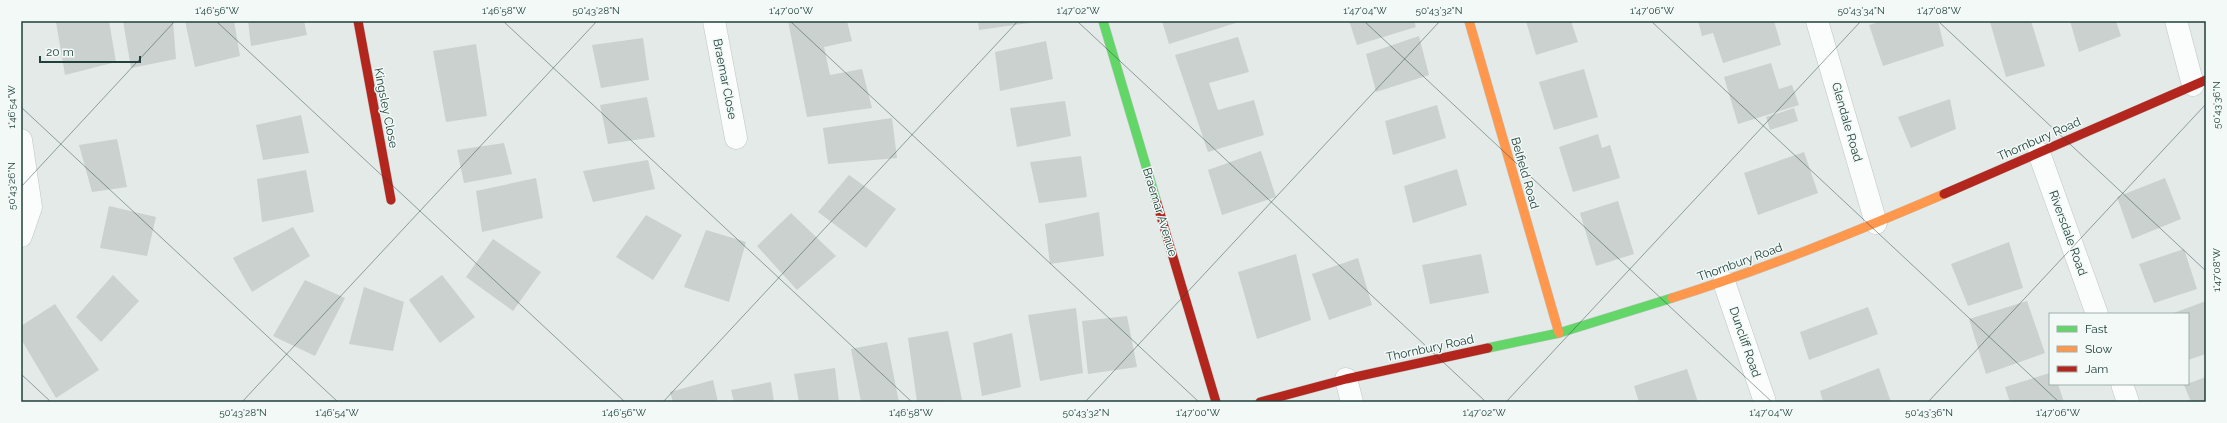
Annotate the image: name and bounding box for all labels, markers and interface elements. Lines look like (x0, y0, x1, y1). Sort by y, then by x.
text: 1°46'56"W (195, 5, 240, 16)
text: 1°46'58"W (482, 5, 526, 16)
text: 50°43'28"N (572, 5, 620, 16)
text: 1°47'00"W (769, 5, 814, 16)
text: 1°47'02"W (1056, 5, 1100, 16)
text: 1°47'04"W (1343, 5, 1387, 16)
text: 50°43'32"N (1416, 5, 1463, 16)
text: 1°47'06"W (1630, 5, 1675, 16)
text: 50°43'34"N (1837, 5, 1885, 16)
text: 1°47'08"W (1917, 5, 1962, 16)
scale bar (40, 38, 140, 64)
street label: Braemar Close (710, 38, 740, 120)
text: 20 m (46, 45, 74, 59)
street label: Kingsley Close (371, 67, 401, 149)
street label: Glendale Road (1829, 81, 1865, 163)
text: 50°43'36"N (2211, 81, 2222, 129)
text: 1°46'54"W (6, 85, 17, 129)
street label: Thornbury Road (1995, 114, 2083, 164)
street label: Belfield Road (1508, 136, 1542, 210)
text: 50°43'26"N (6, 162, 17, 210)
street label: Braemar Avenue (1140, 166, 1180, 258)
street label: Riversdale Road (2046, 188, 2090, 278)
street label: Thornbury Road (1696, 240, 1784, 284)
text: 1°47'08"W (2211, 247, 2222, 292)
street label: Duncliff Road (1726, 305, 1764, 379)
legend (2049, 313, 2189, 385)
text: Fast (2085, 322, 2108, 336)
street label: Thornbury Road (1385, 332, 1475, 364)
text: Slow (2085, 342, 2112, 356)
text: Jam (2085, 362, 2108, 376)
text: 50°43'28"N (219, 407, 267, 418)
text: 1°46'54"W (315, 407, 359, 418)
text: 1°46'56"W (602, 407, 647, 418)
text: 1°46'58"W (889, 407, 933, 418)
text: 50°43'32"N (1063, 407, 1110, 418)
text: 1°47'00"W (1176, 407, 1221, 418)
text: 1°47'02"W (1462, 407, 1506, 418)
text: 1°47'04"W (1749, 407, 1793, 418)
text: 50°43'36"N (1905, 407, 1953, 418)
text: 1°47'06"W (2036, 407, 2081, 418)

